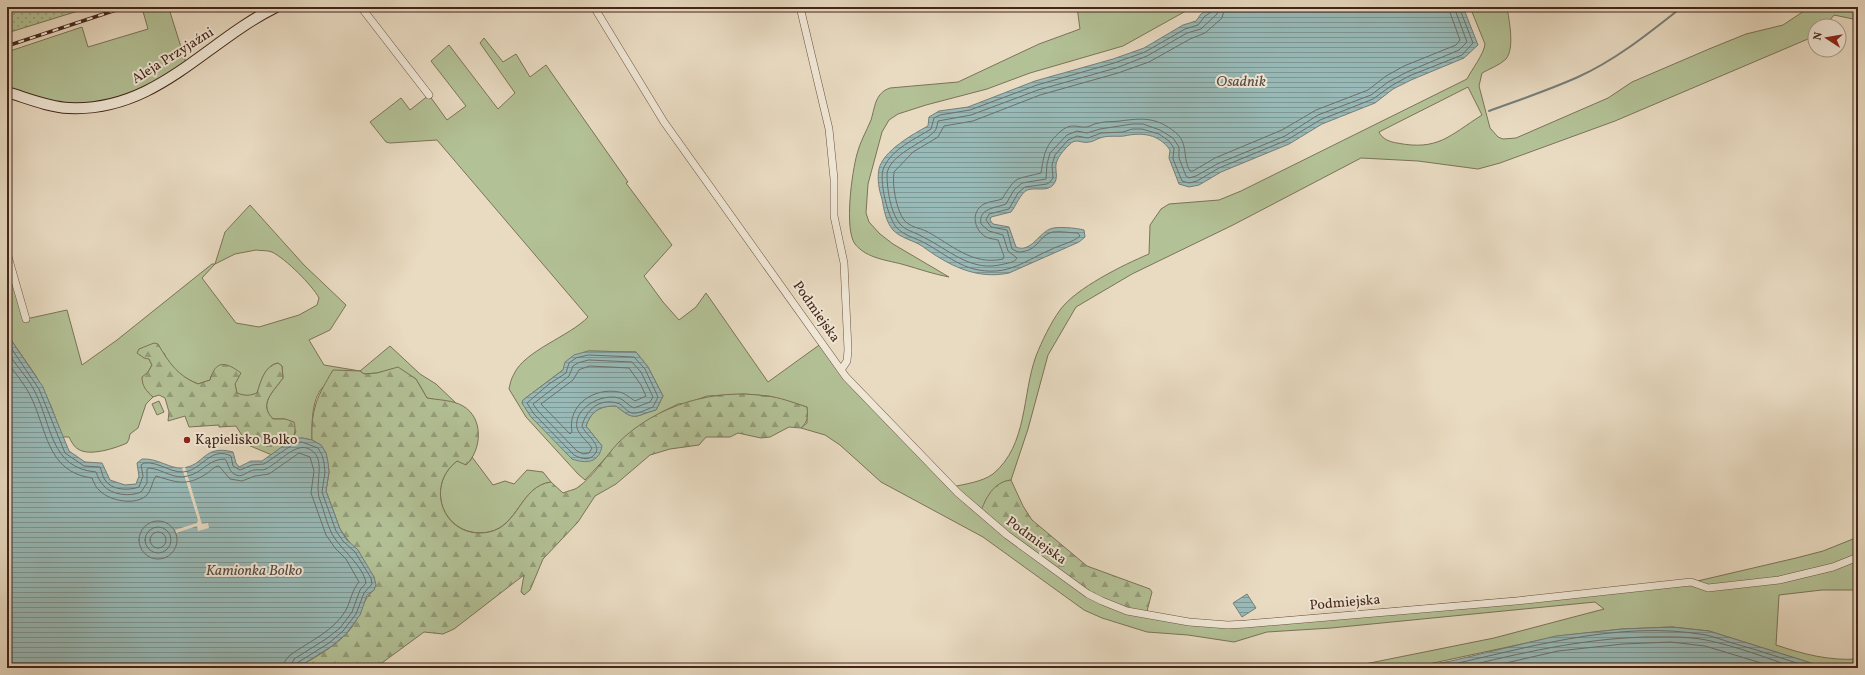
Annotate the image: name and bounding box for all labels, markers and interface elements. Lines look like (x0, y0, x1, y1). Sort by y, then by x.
north arrow (1807, 18, 1847, 58)
street label: Aleja Przyjaźni (128, 23, 218, 89)
text: N (1811, 31, 1827, 42)
water label: Osadnik (1216, 72, 1266, 93)
street label: Podmiejska (788, 277, 844, 347)
place label: Kąpielisko Bolko (195, 431, 297, 450)
marker: Kąpielisko Bolko (182, 435, 192, 445)
street label: Podmiejska (1002, 512, 1070, 570)
water label: Kamionka Bolko (206, 561, 302, 582)
street label: Podmiejska (1309, 590, 1381, 616)

